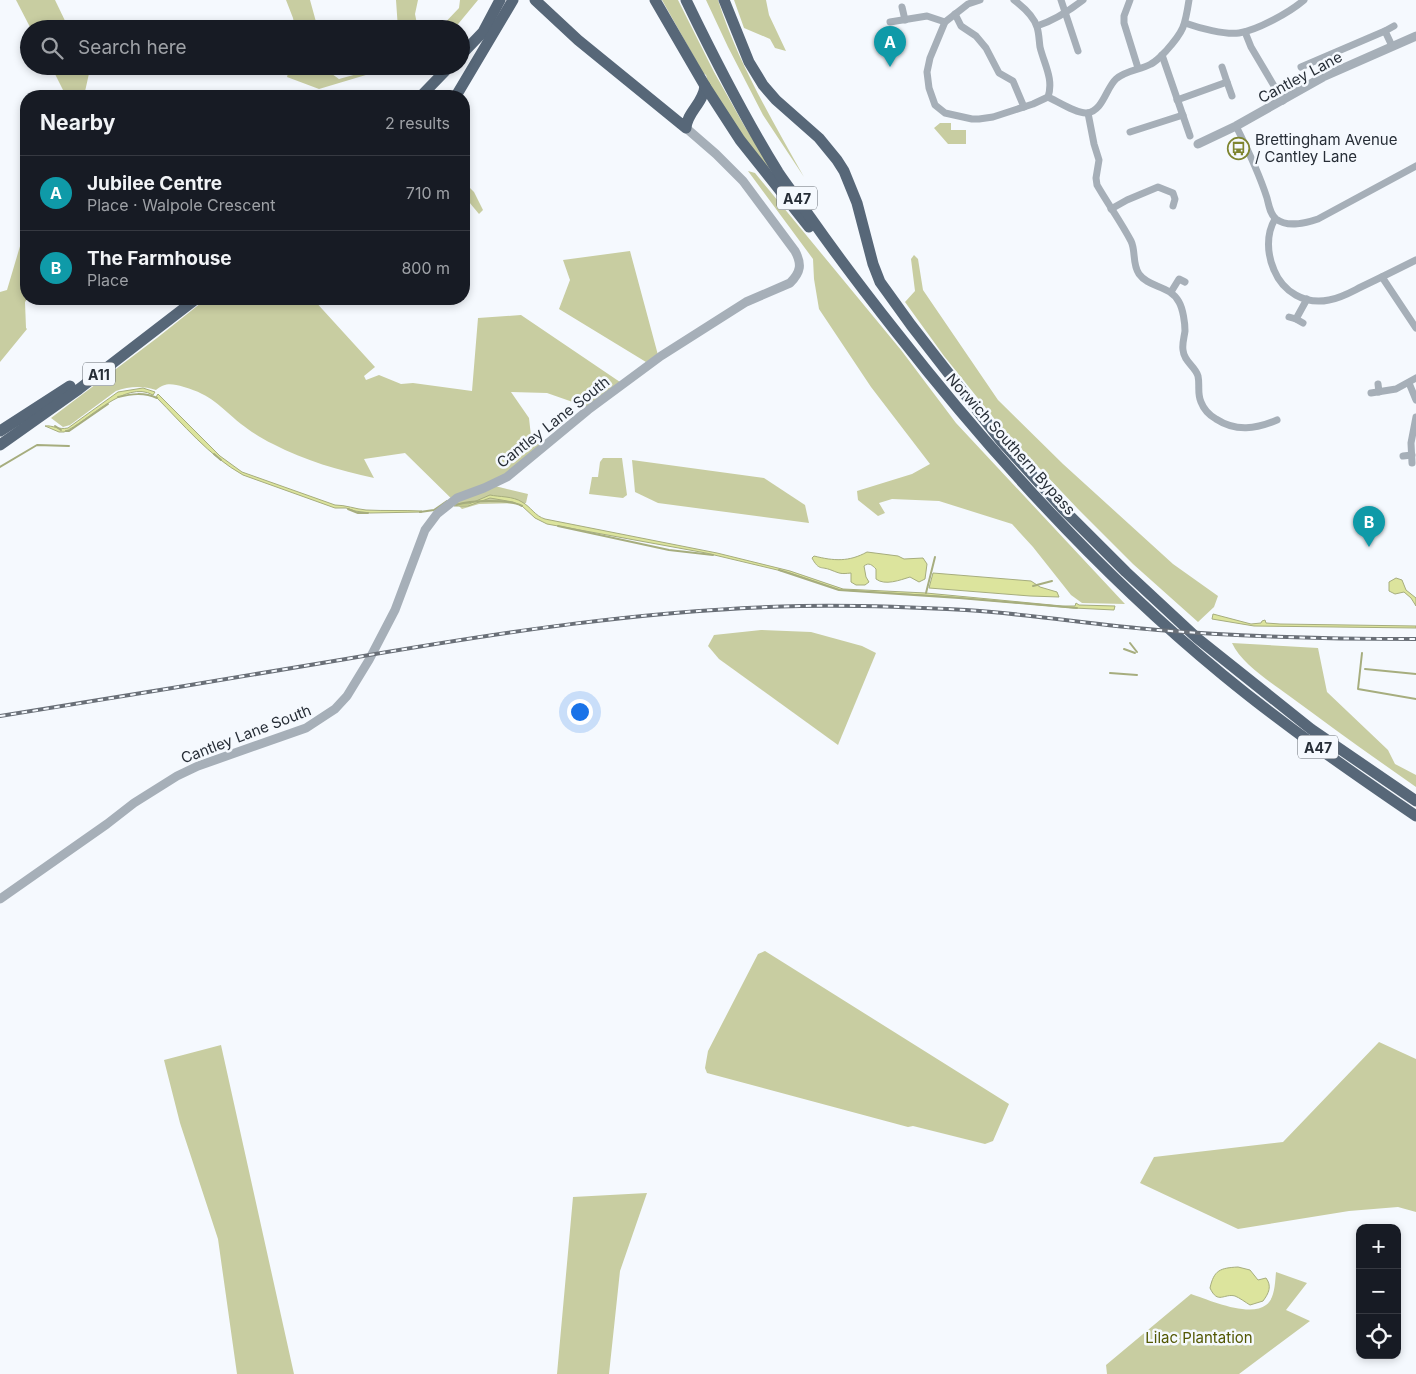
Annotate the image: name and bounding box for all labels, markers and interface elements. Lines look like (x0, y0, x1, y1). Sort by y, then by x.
search box (20, 20, 470, 75)
pin: A (874, 26, 906, 67)
icon: search (38, 34, 66, 62)
text: Search here (78, 36, 187, 59)
street label: Cantley Lane (1255, 47, 1345, 107)
text: Nearby (40, 110, 115, 135)
text: 2 results (385, 113, 450, 133)
place label: Brettingham Avenue / Cantley Lane (1255, 130, 1397, 166)
bus stop icon: Brettingham Avenue / Cantley Lane (1227, 136, 1251, 160)
text: Jubilee Centre (87, 172, 222, 195)
text: A (50, 183, 62, 203)
text: 710 m (406, 183, 450, 203)
road number: A47 (777, 187, 817, 210)
text: Place · Walpole Crescent (87, 195, 275, 215)
text: The Farmhouse (87, 247, 232, 270)
text: B (51, 258, 61, 278)
text: 800 m (401, 258, 450, 278)
text: Place (87, 270, 129, 290)
road number: A11 (83, 362, 115, 386)
street label: Norwich Southern Bypass (942, 369, 1080, 519)
street label: Cantley Lane South (493, 372, 613, 472)
pin: B (1353, 506, 1385, 547)
your location (567, 699, 593, 725)
street label: Cantley Lane South (178, 700, 314, 768)
road number: A47 (1298, 736, 1338, 759)
map controls (1356, 1224, 1401, 1359)
button: + (1356, 1224, 1401, 1269)
button: − (1356, 1269, 1401, 1314)
button: locate (1356, 1314, 1401, 1359)
park label: Lilac Plantation (1145, 1328, 1253, 1347)

